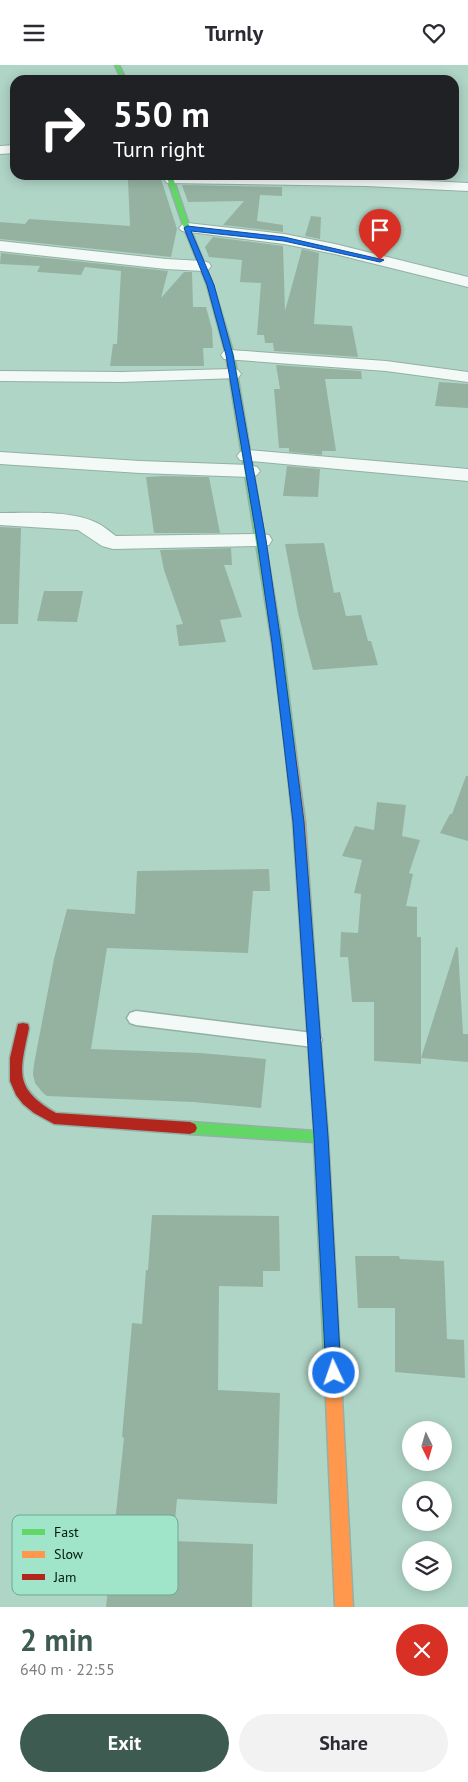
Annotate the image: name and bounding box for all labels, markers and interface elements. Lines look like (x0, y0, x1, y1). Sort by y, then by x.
icon: menu (20, 19, 48, 47)
text: Turnly (205, 19, 263, 47)
icon: heart (420, 19, 448, 47)
text: 550 m (113, 91, 210, 137)
icon: right (30, 95, 95, 160)
text: Turn right (113, 135, 205, 163)
pin (359, 209, 401, 260)
icon: arrive (366, 216, 394, 244)
position arrow (307, 1346, 359, 1398)
north arrow (402, 1421, 452, 1471)
map controls (402, 1421, 452, 1591)
button: search (402, 1481, 452, 1531)
legend (12, 1515, 178, 1595)
text: Fast (54, 1523, 79, 1541)
button: layers (402, 1541, 452, 1591)
text: Slow (54, 1545, 84, 1563)
text: Jam (53, 1568, 76, 1586)
text: 2 min (20, 1620, 93, 1659)
button: close (396, 1624, 448, 1676)
text: 640 m · 22:55 (20, 1659, 115, 1679)
button: Exit (20, 1714, 229, 1772)
button: Share (239, 1714, 448, 1772)

